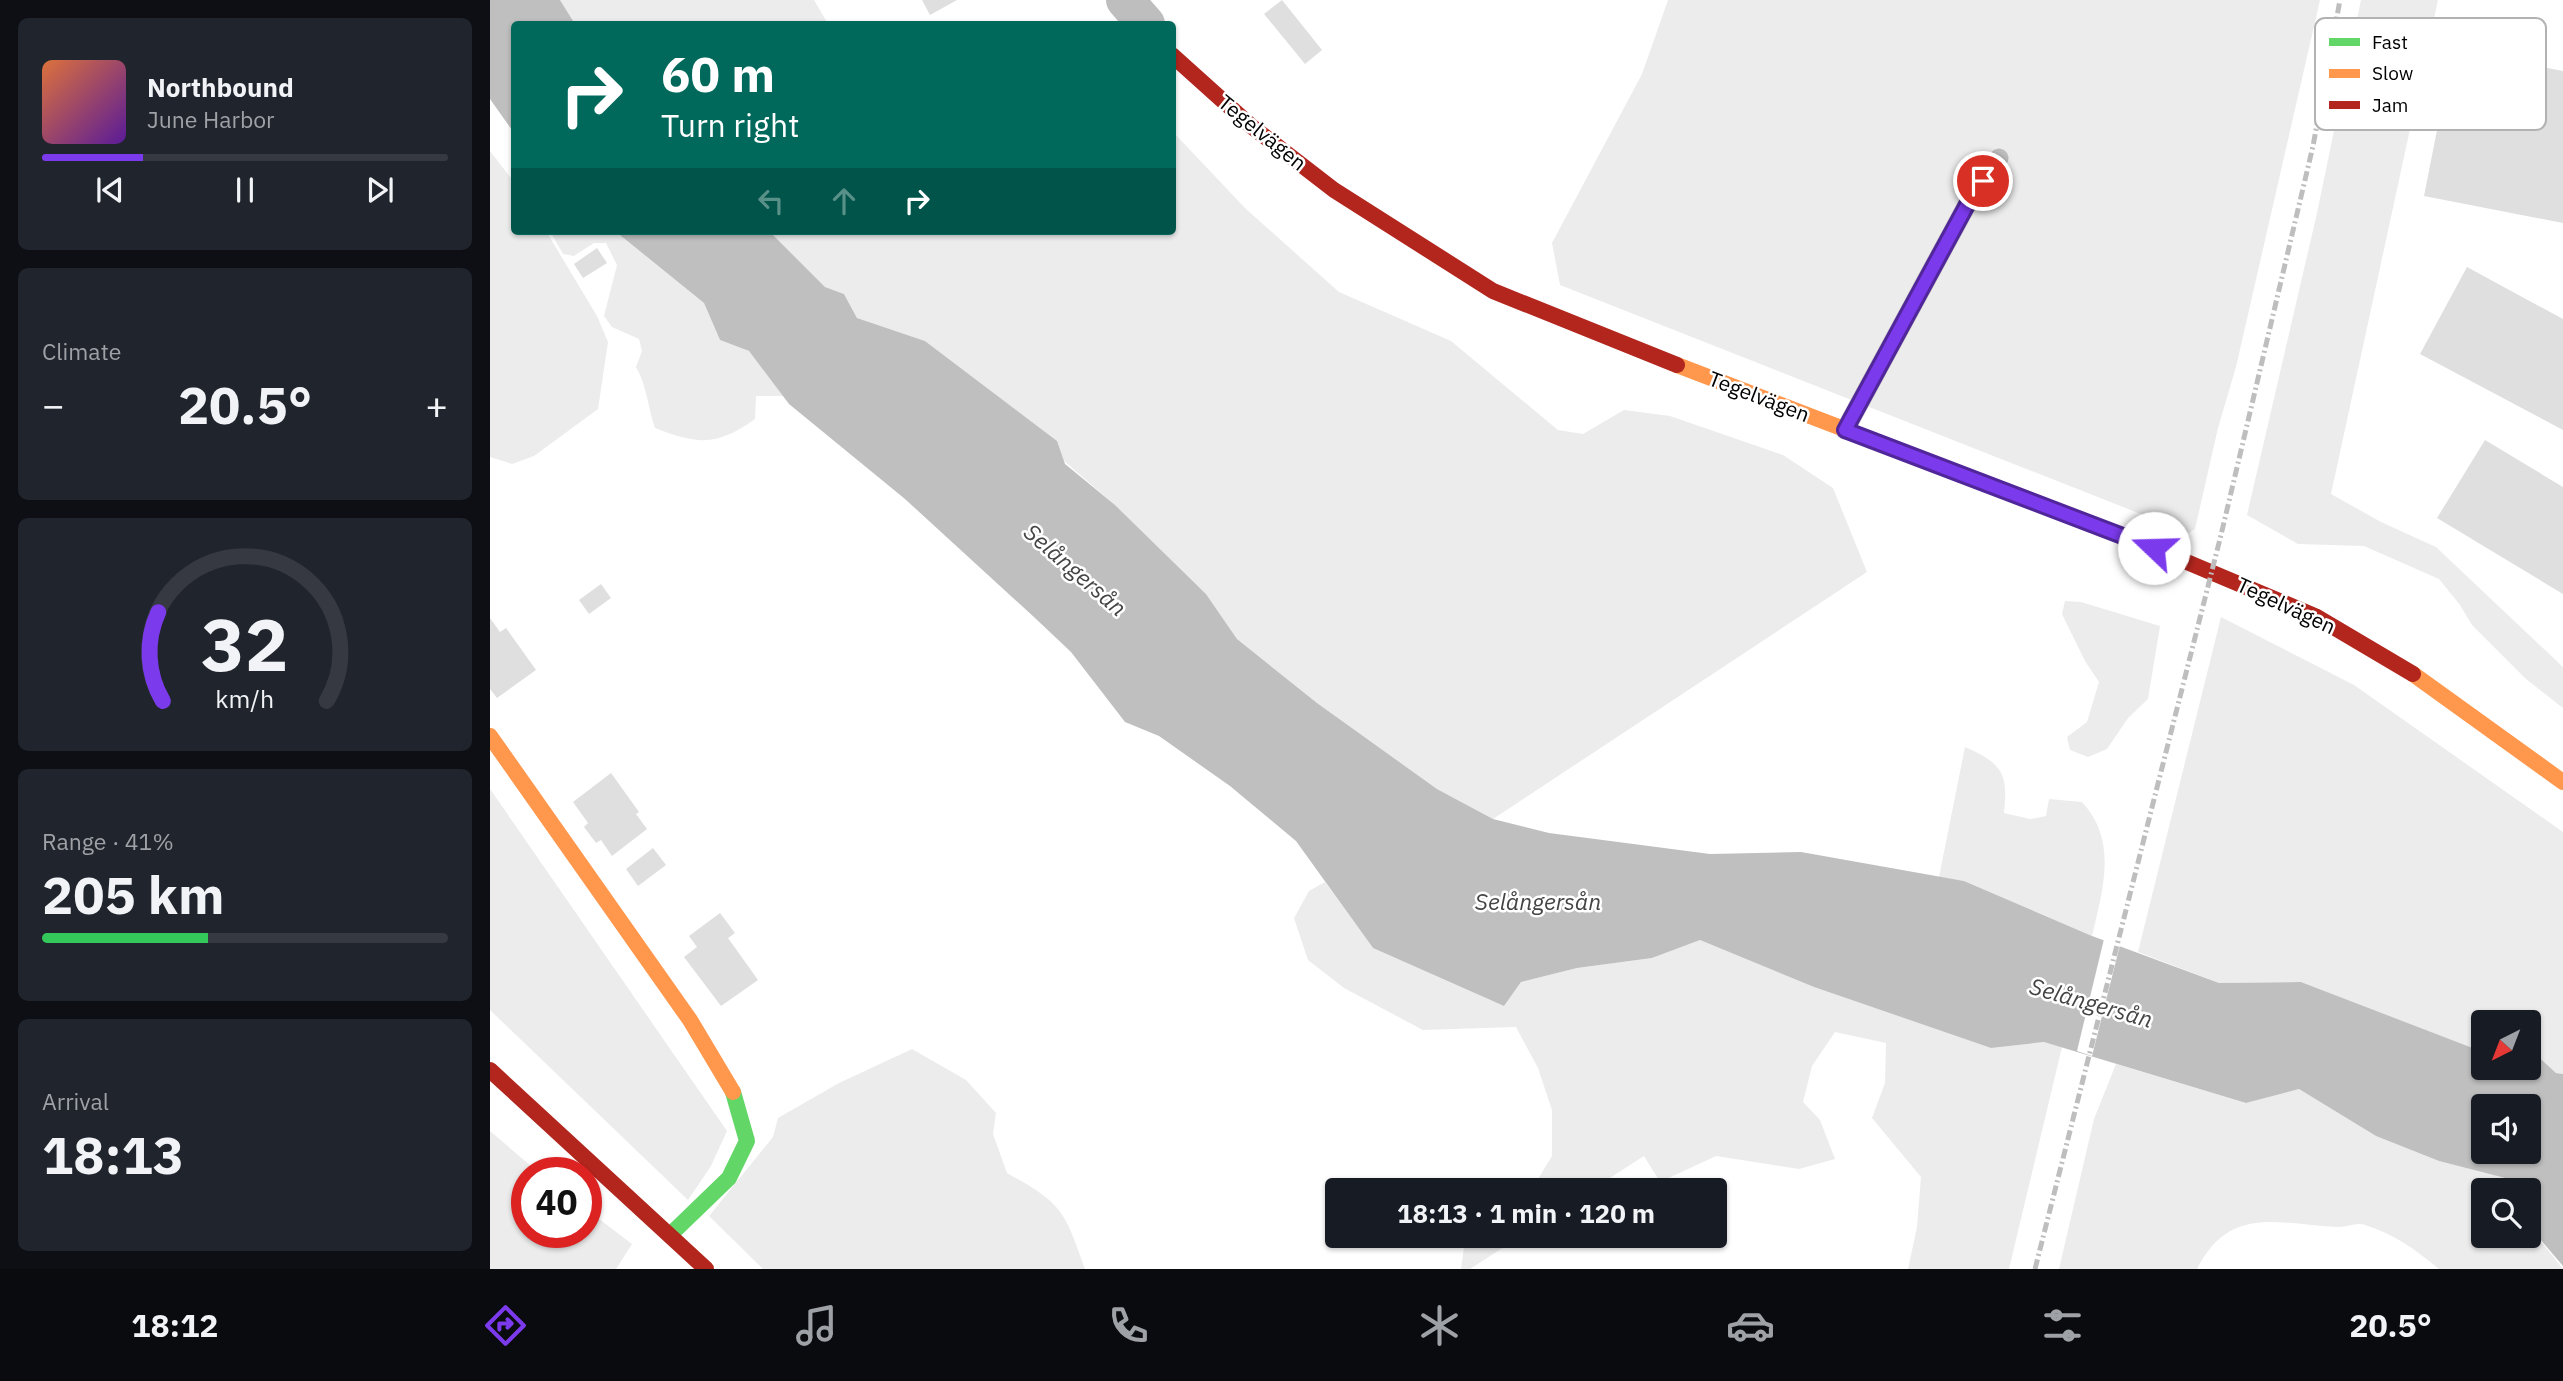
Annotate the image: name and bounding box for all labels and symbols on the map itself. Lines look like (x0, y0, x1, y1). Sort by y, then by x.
legend (2315, 18, 2546, 130)
text: Fast (2372, 30, 2408, 54)
text: Slow (2372, 61, 2413, 85)
street label: Tegelvägen (1213, 88, 1313, 176)
text: Jam (2372, 93, 2408, 117)
pin (1953, 151, 2013, 211)
street label: Tegelvägen (1705, 364, 1814, 428)
position arrow (2117, 511, 2191, 585)
water label: Selångersån (1018, 516, 1133, 622)
street label: Tegelvägen (2232, 570, 2340, 640)
water label: Selångersån (1475, 886, 1601, 916)
water label: Selångersån (2026, 970, 2156, 1034)
north arrow (2471, 1010, 2541, 1080)
speed limit sign: 40 (511, 1157, 602, 1248)

